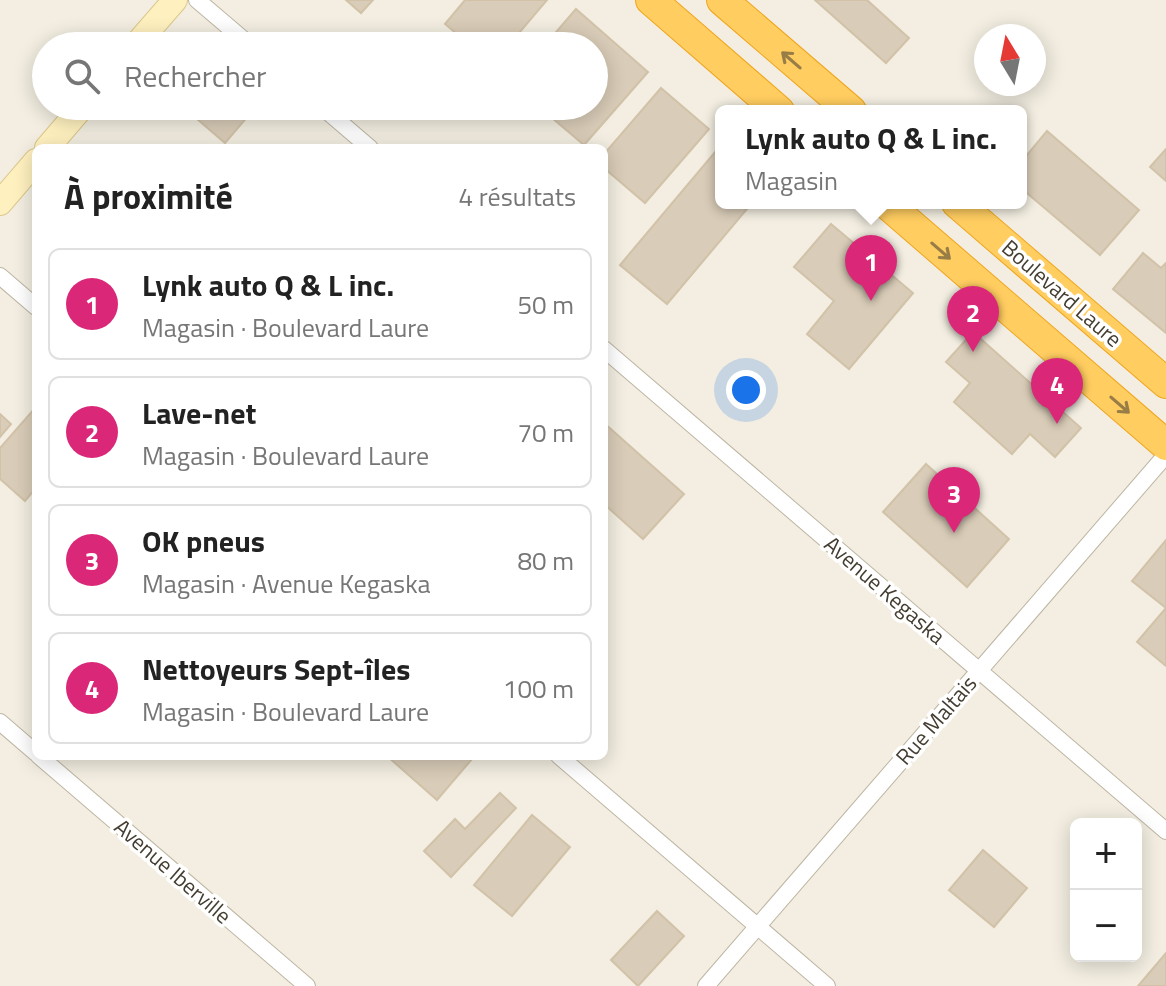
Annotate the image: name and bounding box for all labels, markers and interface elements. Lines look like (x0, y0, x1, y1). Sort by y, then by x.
north arrow (974, 24, 1046, 96)
search box (32, 32, 608, 120)
one-way arrow (782, 51, 802, 69)
text: Rechercher (124, 53, 267, 99)
icon: search (60, 54, 104, 98)
popup (715, 105, 1027, 209)
text: Lynk auto Q & L inc. (745, 115, 997, 161)
text: Magasin (745, 161, 838, 200)
text: À proximité (64, 170, 233, 222)
text: 4 résultats (459, 177, 576, 216)
street label: Boulevard Laure (994, 231, 1130, 355)
pin: 1 (845, 235, 897, 301)
one-way arrow (931, 242, 951, 260)
text: Lynk auto Q & L inc. (142, 262, 394, 308)
text: 1 (85, 285, 99, 324)
text: 50 m (517, 285, 574, 324)
pin: 2 (947, 286, 999, 352)
text: Magasin · Boulevard Laure (142, 308, 429, 347)
pin: 4 (1031, 358, 1083, 424)
your location (726, 370, 766, 410)
text: Lave-net (142, 390, 256, 436)
one-way arrow (1109, 396, 1130, 414)
text: 2 (85, 413, 99, 452)
text: 70 m (517, 413, 574, 452)
text: Magasin · Boulevard Laure (142, 436, 429, 475)
pin: 3 (928, 467, 980, 533)
text: OK pneus (142, 518, 265, 564)
street label: Avenue Kegaska (817, 528, 953, 652)
text: 3 (85, 541, 99, 580)
text: 80 m (517, 541, 574, 580)
text: Magasin · Avenue Kegaska (142, 564, 431, 603)
text: Nettoyeurs Sept-îles (142, 646, 410, 692)
street label: Rue Maltais (887, 668, 985, 772)
text: 4 (85, 669, 99, 708)
text: 100 m (503, 669, 574, 708)
text: Magasin · Boulevard Laure (142, 692, 429, 731)
street label: Avenue Iberville (107, 810, 239, 932)
map controls (1070, 818, 1142, 962)
button: + (1070, 818, 1142, 890)
button: − (1070, 890, 1142, 962)

